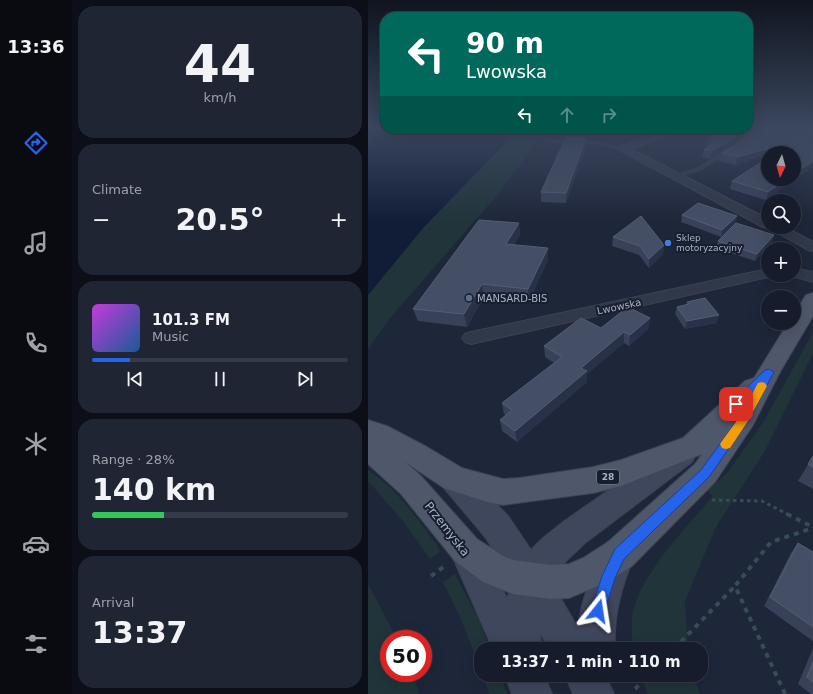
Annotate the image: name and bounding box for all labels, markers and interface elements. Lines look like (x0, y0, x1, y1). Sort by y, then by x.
text: 90 m (466, 27, 544, 60)
icon: left (400, 28, 452, 80)
text: 44 (184, 34, 256, 94)
text: 13:36 (7, 36, 65, 57)
text: Lwowska (466, 61, 547, 82)
text: km/h (204, 90, 236, 105)
icon: left (514, 104, 536, 126)
icon: ahead (556, 104, 578, 126)
icon: right (598, 104, 620, 126)
icon: directions (22, 129, 50, 157)
north arrow (761, 146, 801, 186)
map controls (761, 146, 801, 330)
text: Climate (92, 182, 142, 197)
button: search (761, 194, 801, 234)
text: 20.5° (175, 202, 265, 237)
text: − (92, 207, 110, 232)
text: + (330, 207, 348, 232)
icon: music (22, 229, 50, 257)
place label: Sklep motoryzacyjny (676, 233, 743, 253)
marker: Sklep motoryzacyjny (663, 238, 673, 248)
button: + (761, 242, 801, 282)
button: − (761, 290, 801, 330)
marker: MANSARD-BIS (464, 293, 474, 303)
place label: MANSARD-BIS (477, 293, 547, 304)
street label: Lwowska (596, 296, 642, 317)
text: 101.3 FM (152, 311, 230, 329)
icon: phone (22, 329, 50, 357)
text: Music (152, 329, 189, 344)
icon: previous (124, 368, 146, 390)
icon: pause (209, 368, 231, 390)
icon: next (294, 368, 316, 390)
pin (719, 387, 753, 421)
icon: arrive (725, 393, 747, 415)
icon: climate (22, 430, 50, 458)
text: Range · 28% (92, 452, 175, 467)
road number: 28 (597, 470, 619, 484)
text: 140 km (92, 472, 216, 507)
street label: Przemyska (422, 499, 472, 559)
icon: car (22, 530, 50, 558)
position arrow (577, 590, 619, 632)
text: Arrival (92, 595, 134, 610)
text: 13:37 (92, 615, 188, 650)
icon: filters (22, 630, 50, 658)
speed limit sign: 50 (380, 630, 432, 682)
text: 13:37 · 1 min · 110 m (501, 653, 681, 671)

